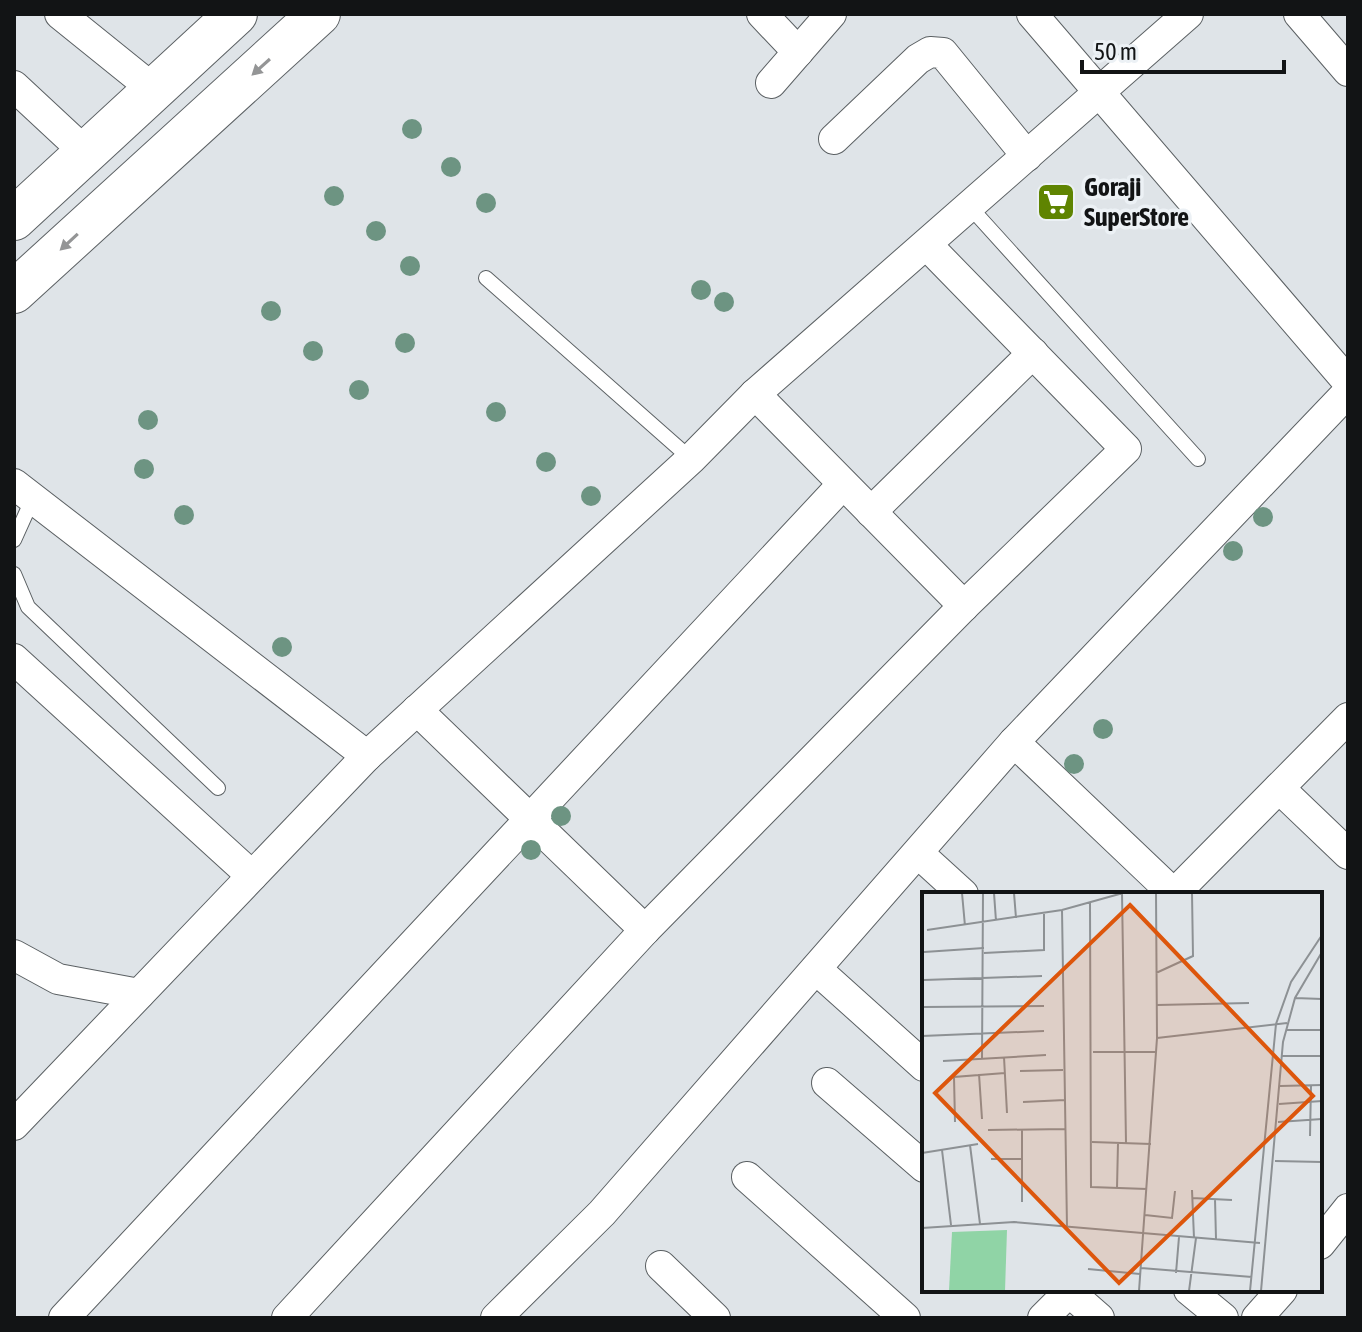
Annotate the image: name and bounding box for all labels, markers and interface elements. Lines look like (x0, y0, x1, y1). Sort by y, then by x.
scale bar (1082, 24, 1284, 74)
text: 50 m (1094, 38, 1137, 65)
one-way arrow (252, 57, 271, 75)
place label: Goraji SuperStore (1084, 172, 1189, 232)
supermarket icon: Goraji SuperStore (1035, 181, 1077, 223)
one-way arrow (60, 232, 79, 250)
inset map (922, 892, 1322, 1292)

